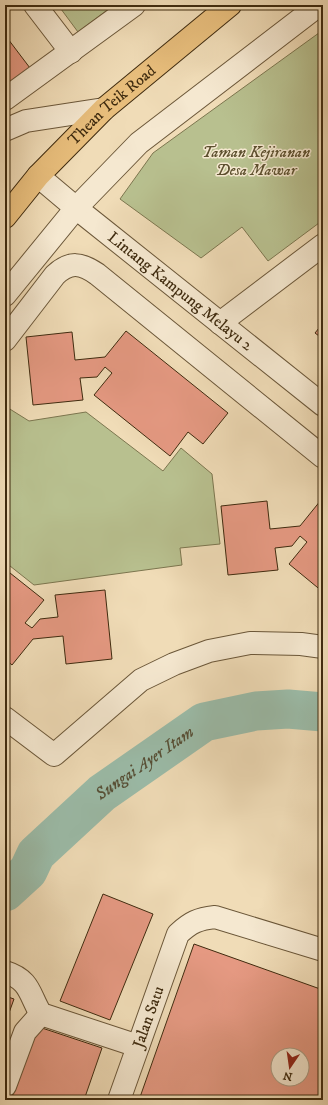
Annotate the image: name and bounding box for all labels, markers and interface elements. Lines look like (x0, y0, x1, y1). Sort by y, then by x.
street label: Thean Teik Road (64, 61, 160, 150)
park label: Taman Kejiranan Desa Mawar (202, 142, 310, 180)
street label: Lintang Kampung Melayu 2 (104, 227, 257, 355)
water label: Sungai Ayer Itam (90, 721, 198, 805)
street label: Jalan Satu (128, 983, 169, 1053)
north arrow (270, 1047, 310, 1087)
text: N (282, 1068, 294, 1084)

